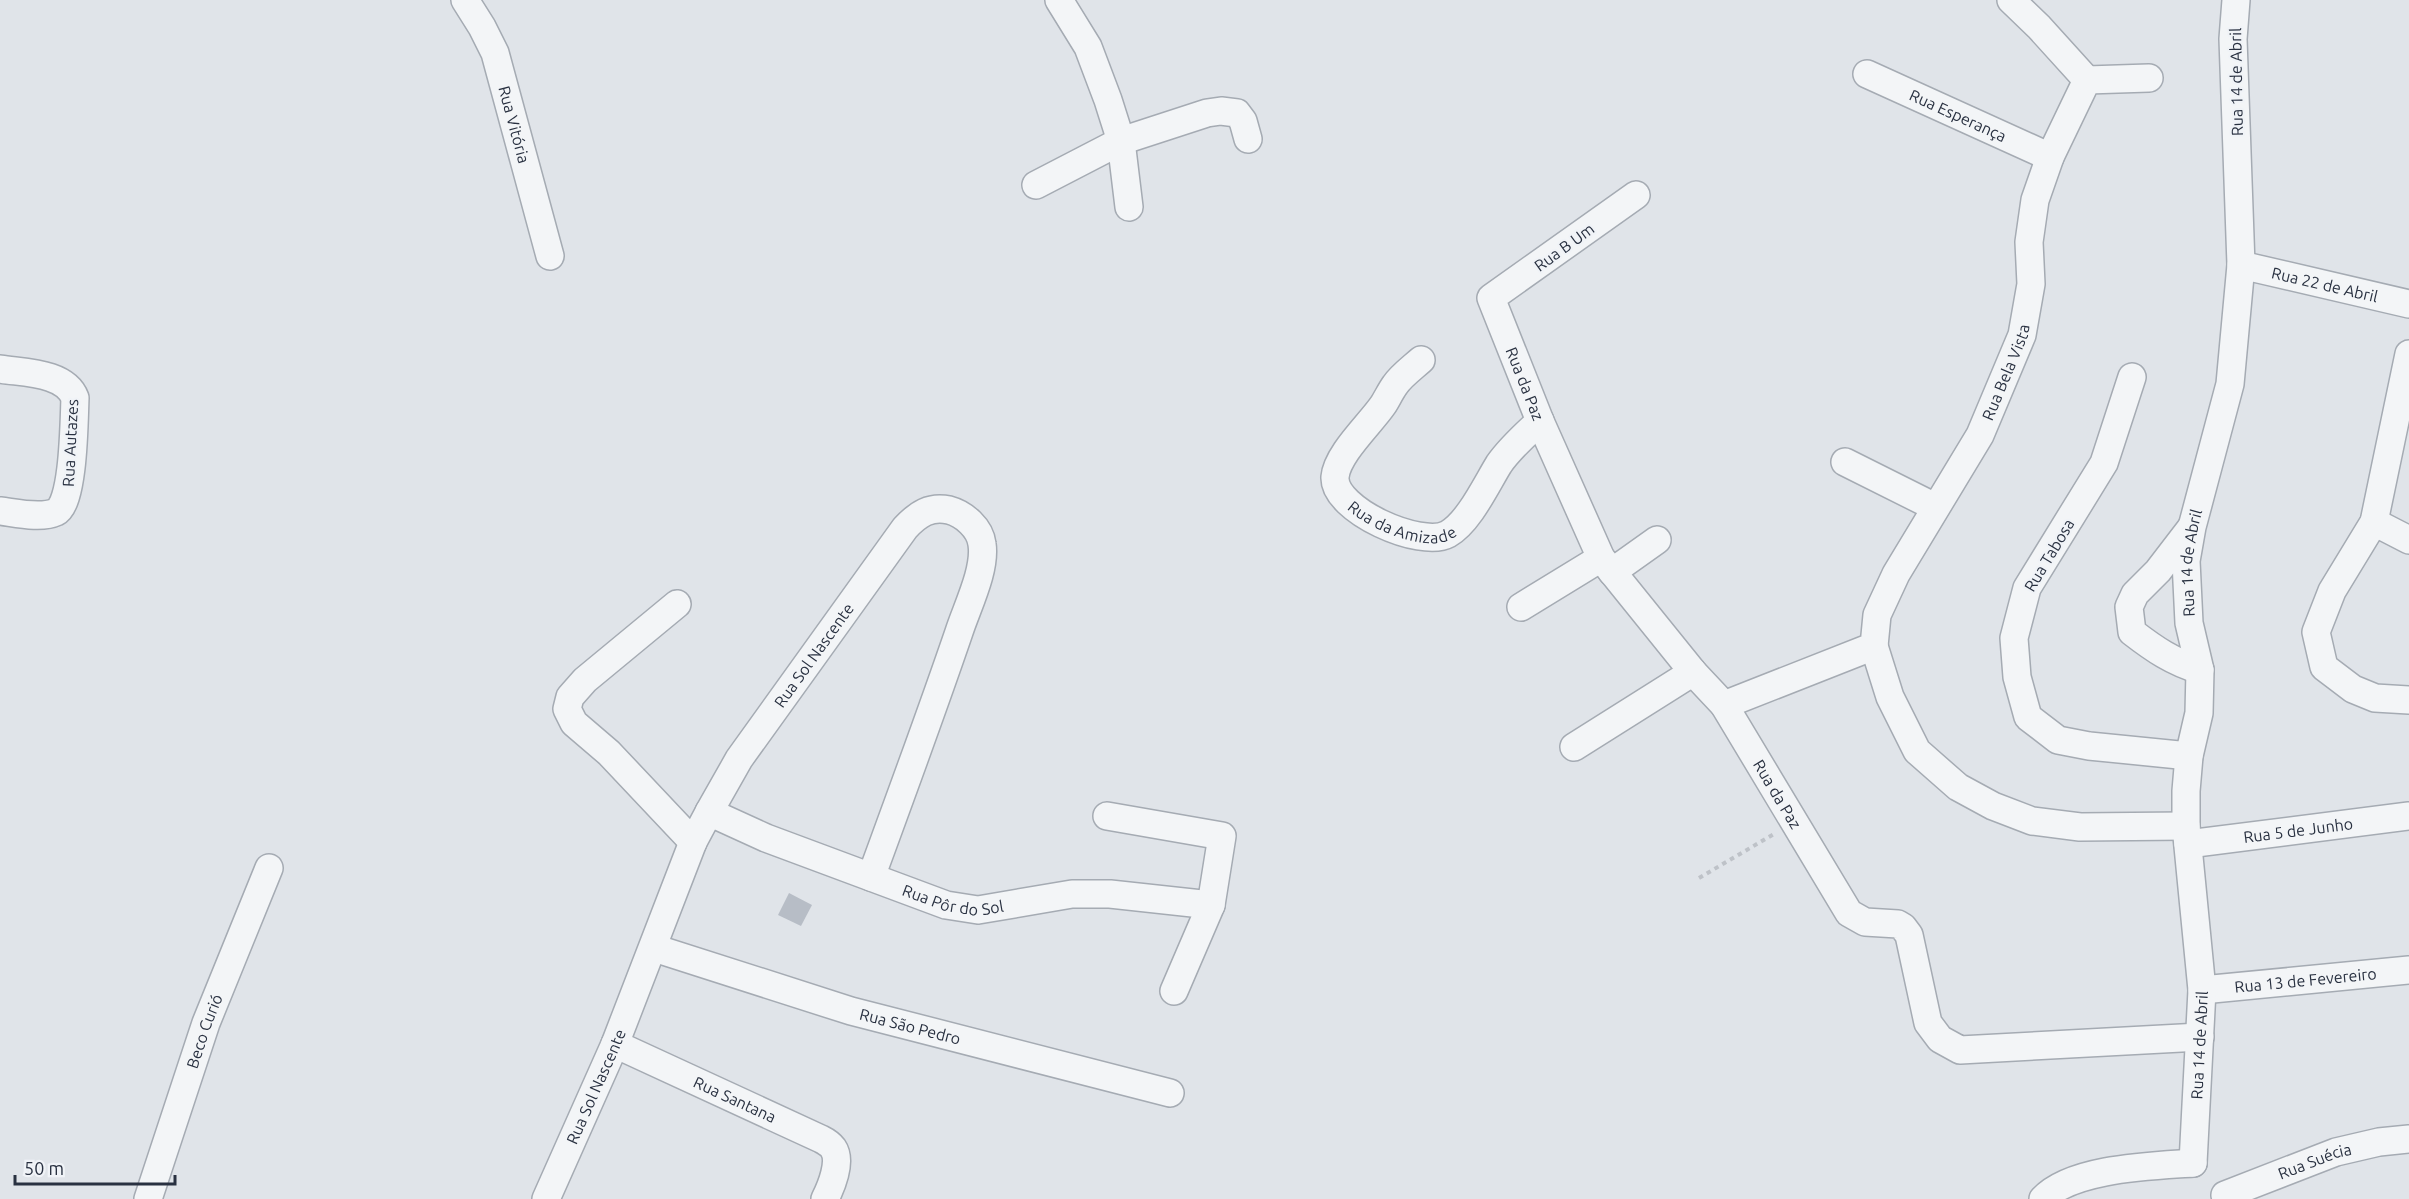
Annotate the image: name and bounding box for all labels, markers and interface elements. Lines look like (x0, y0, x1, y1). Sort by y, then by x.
street label: Rua 14 de Abril (2226, 28, 2246, 136)
street label: Rua Vitória (495, 84, 533, 165)
street label: Rua Esperança (1907, 86, 2009, 145)
street label: Rua B Um (1531, 219, 1597, 275)
street label: Rua 22 de Abril (2270, 263, 2380, 305)
street label: Rua Bela Vista (1978, 323, 2033, 423)
street label: Rua da Paz (1502, 344, 1548, 423)
street label: Rua Autazes (59, 399, 81, 487)
street label: Rua da Amizade (1345, 497, 1460, 546)
street label: Rua 14 de Abril (2177, 507, 2205, 617)
street label: Rua Tabosa (2020, 515, 2078, 595)
street label: Rua Sol Nascente (770, 600, 857, 711)
street label: Rua da Paz (1750, 756, 1805, 832)
street label: Rua 5 de Junho (2242, 814, 2354, 846)
street label: Rua Pôr do Sol (900, 881, 1005, 919)
street label: Rua 13 de Fevereiro (2234, 964, 2377, 996)
street label: Rua 14 de Abril (2187, 990, 2211, 1100)
street label: Beco Curió (183, 991, 226, 1071)
street label: Rua São Pedro (858, 1005, 963, 1048)
street label: Rua Sol Nascente (563, 1027, 629, 1147)
street label: Rua Santana (691, 1073, 779, 1126)
street label: Rua Suécia (2275, 1140, 2353, 1183)
scale bar (15, 1148, 176, 1186)
text: 50 m (24, 1158, 64, 1178)

